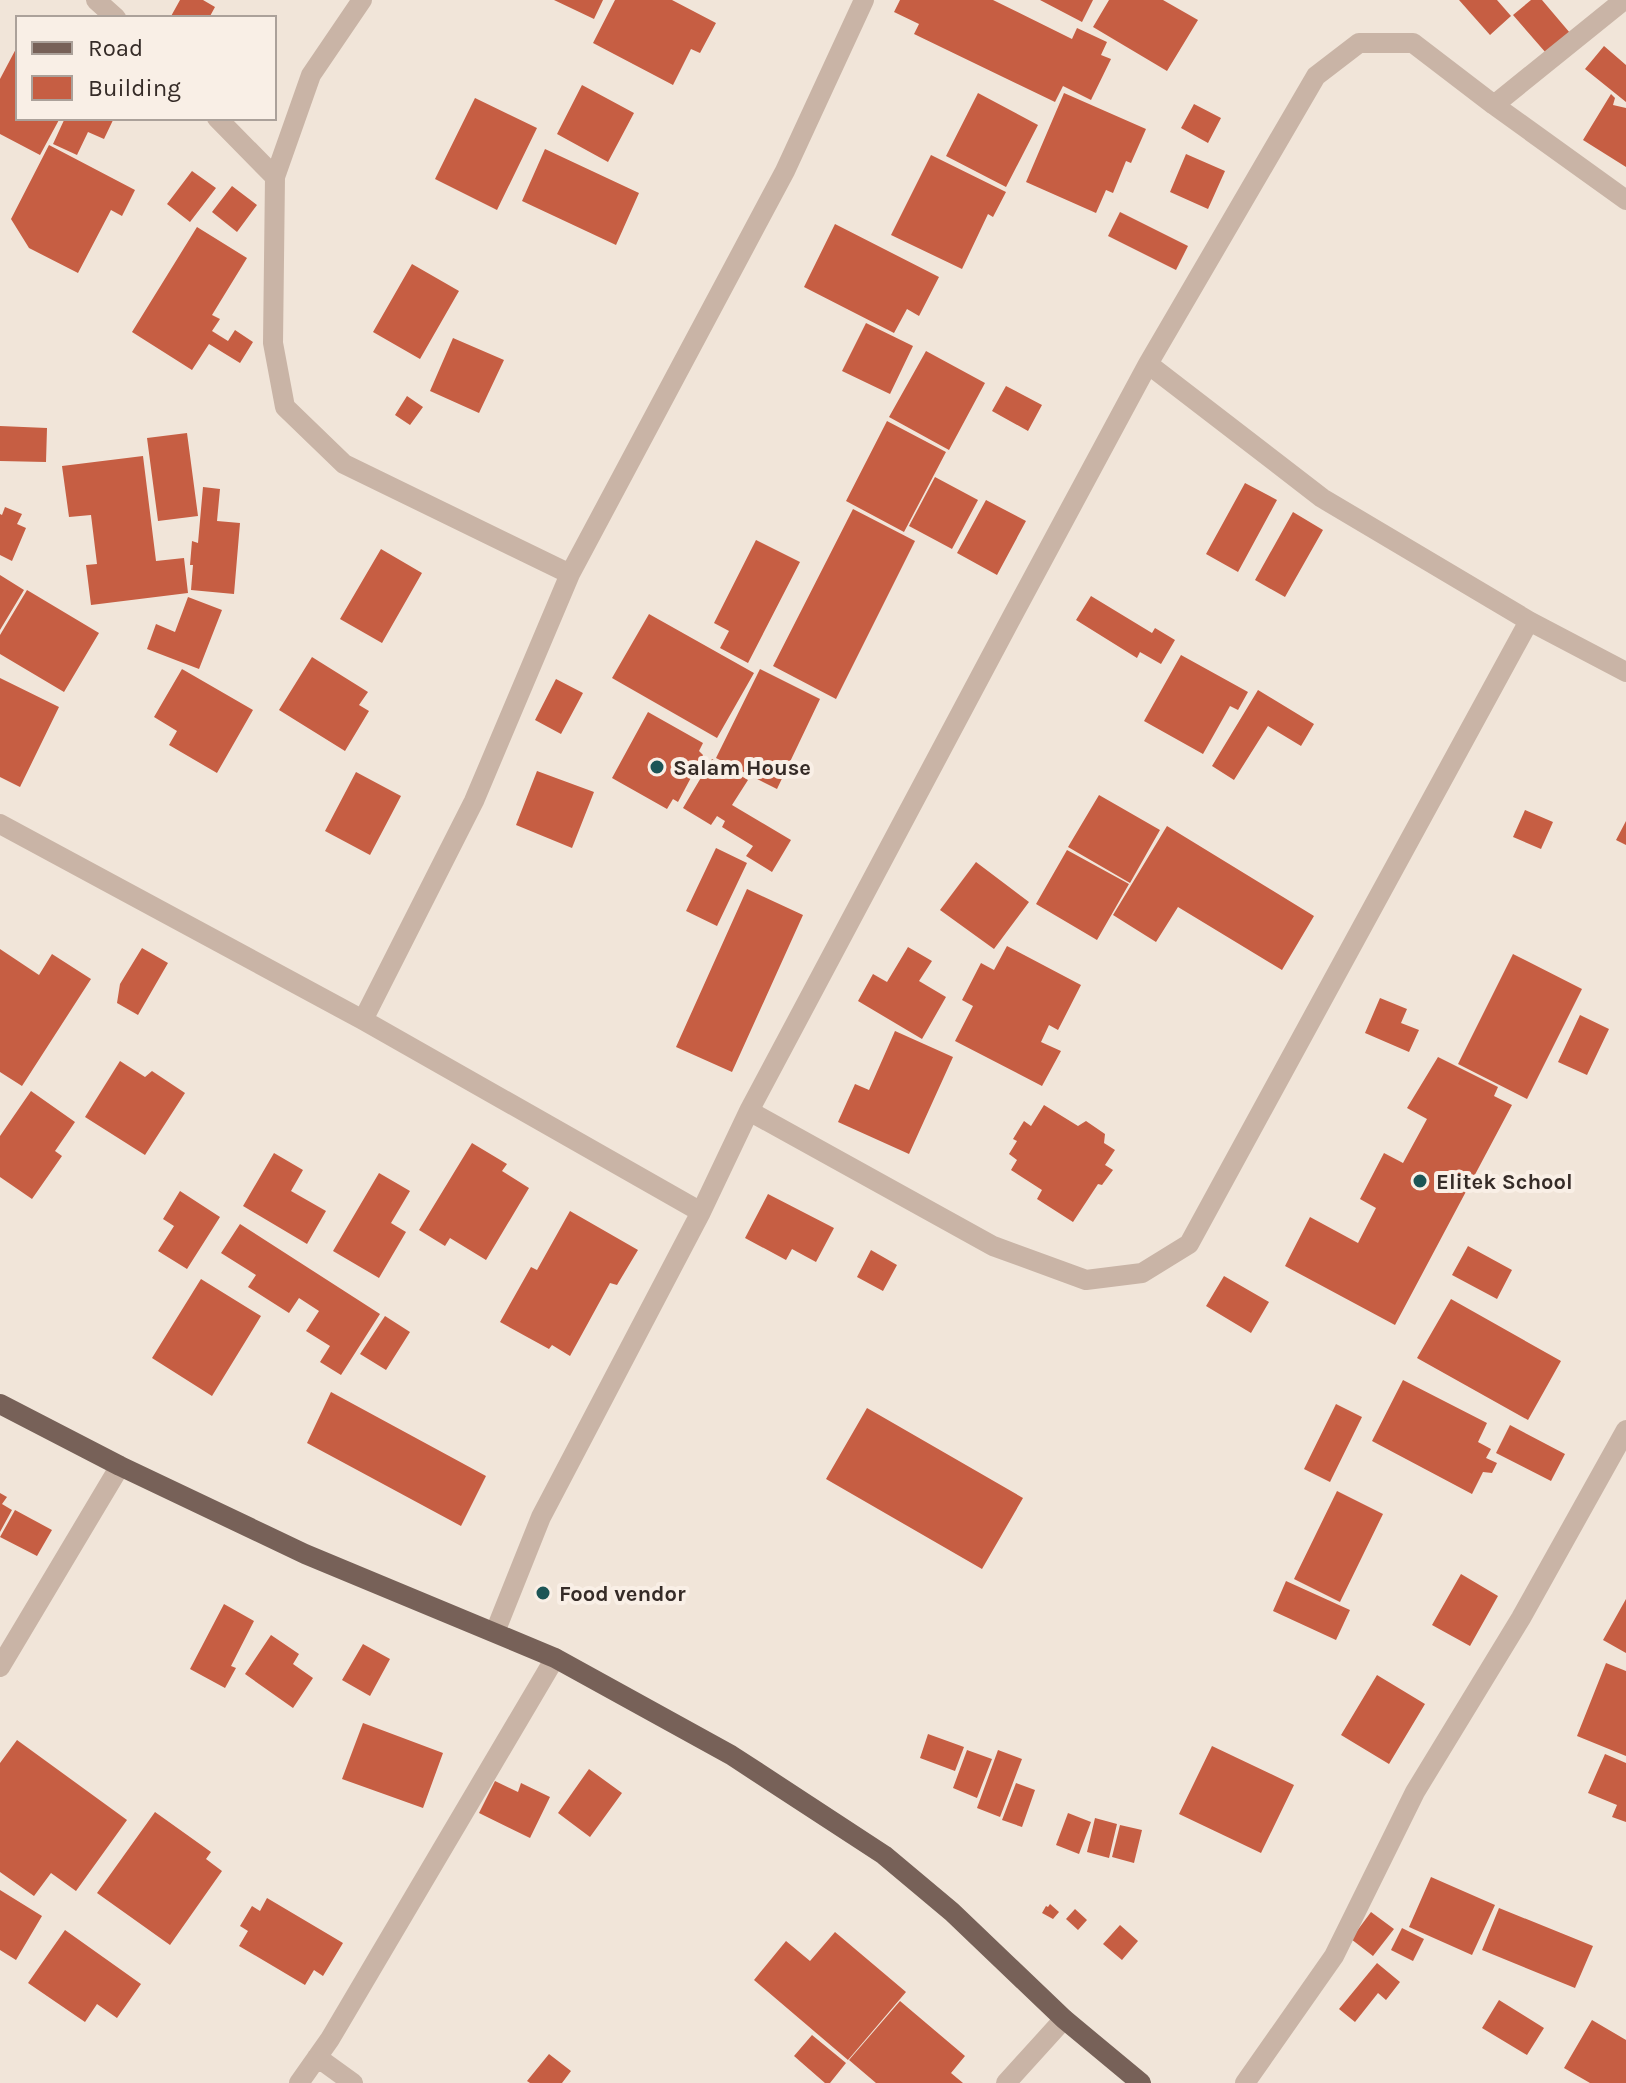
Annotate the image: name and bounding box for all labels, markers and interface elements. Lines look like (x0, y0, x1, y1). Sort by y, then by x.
legend (16, 16, 276, 120)
text: Road (88, 34, 143, 62)
text: Building (88, 74, 181, 102)
place label: Salam House (673, 755, 811, 781)
marker: Salam House (648, 758, 666, 776)
place label: Elitek School (1436, 1169, 1573, 1195)
marker: Elitek School (1411, 1172, 1429, 1190)
place label: Food vendor (559, 1581, 686, 1607)
marker: Food vendor (534, 1584, 552, 1602)

